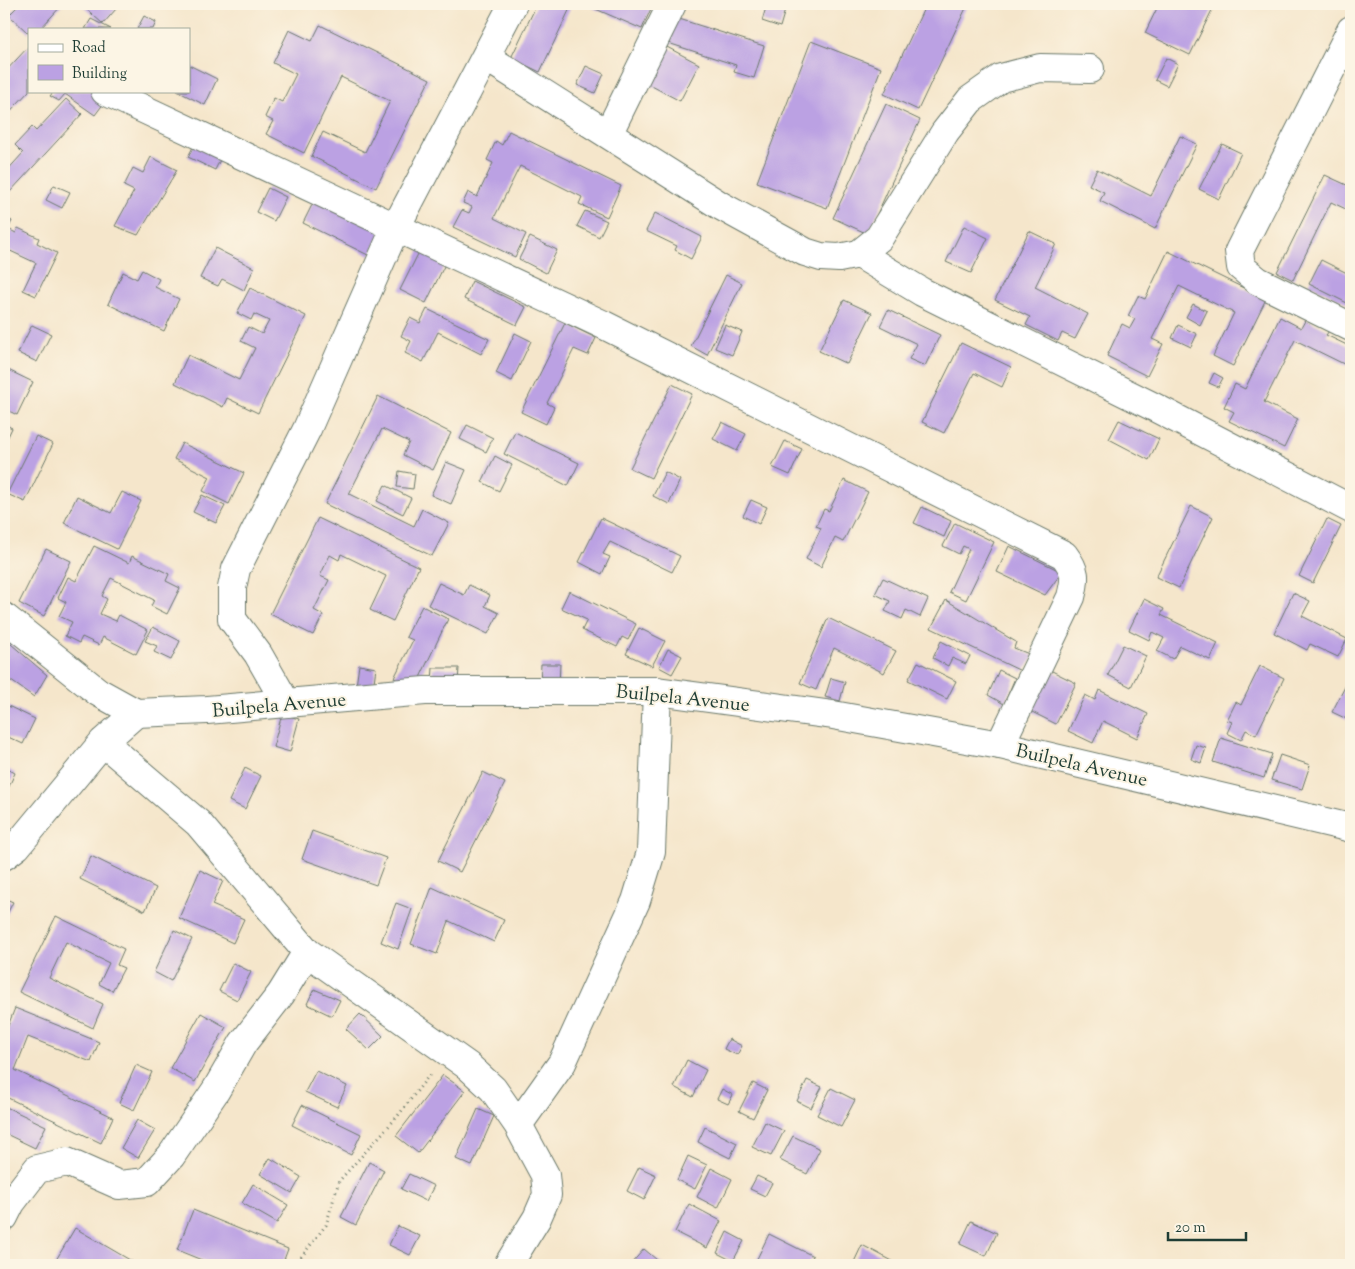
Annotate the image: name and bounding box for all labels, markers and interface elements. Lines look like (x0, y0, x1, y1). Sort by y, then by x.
legend (28, 28, 190, 92)
text: Road (72, 38, 106, 59)
text: Building (72, 64, 127, 85)
street label: Builpela Avenue (615, 679, 751, 720)
street label: Builpela Avenue (211, 687, 347, 726)
street label: Builpela Avenue (1013, 738, 1150, 795)
scale bar (1168, 1209, 1245, 1241)
text: 20 m (1175, 1218, 1206, 1239)

